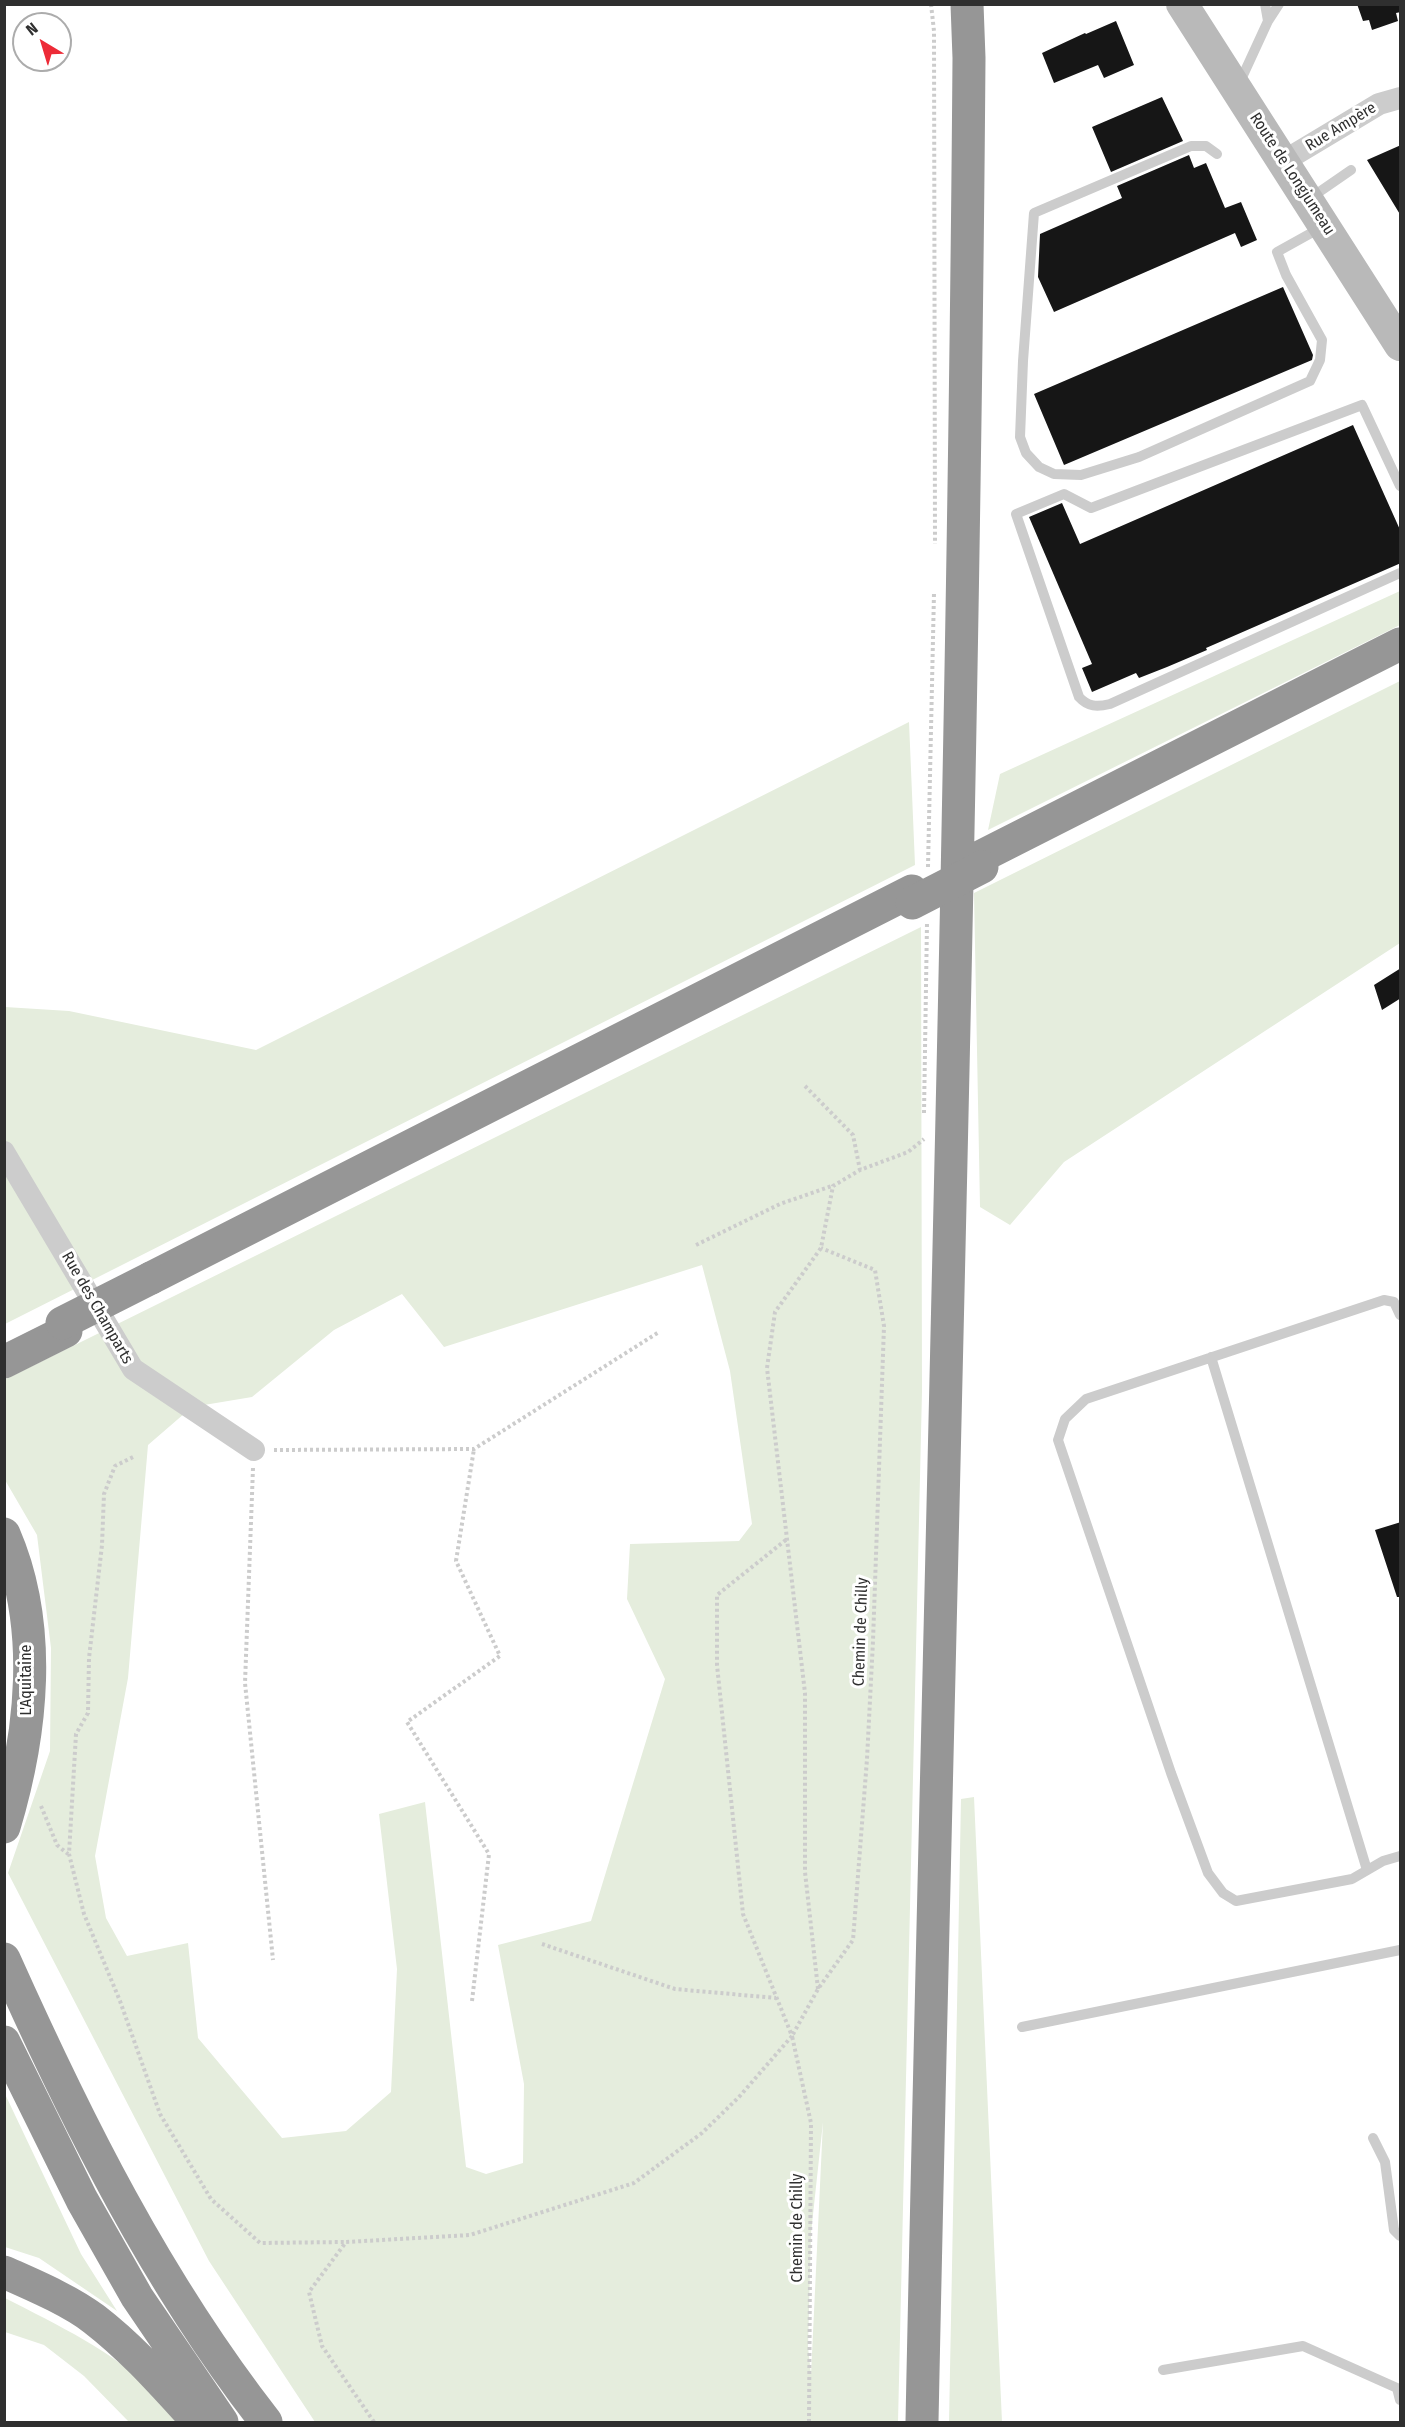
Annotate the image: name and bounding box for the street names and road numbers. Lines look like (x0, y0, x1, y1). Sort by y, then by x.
street label: Rue Ampère (1302, 98, 1380, 156)
street label: Route de Longjumeau (1245, 109, 1339, 239)
street label: Rue des Champarts (57, 1249, 137, 1367)
street label: Chemin de Chilly (850, 1577, 872, 1687)
street label: L'Aquitaine (17, 1645, 37, 1715)
street label: Chemin de Chilly (788, 2174, 808, 2282)

